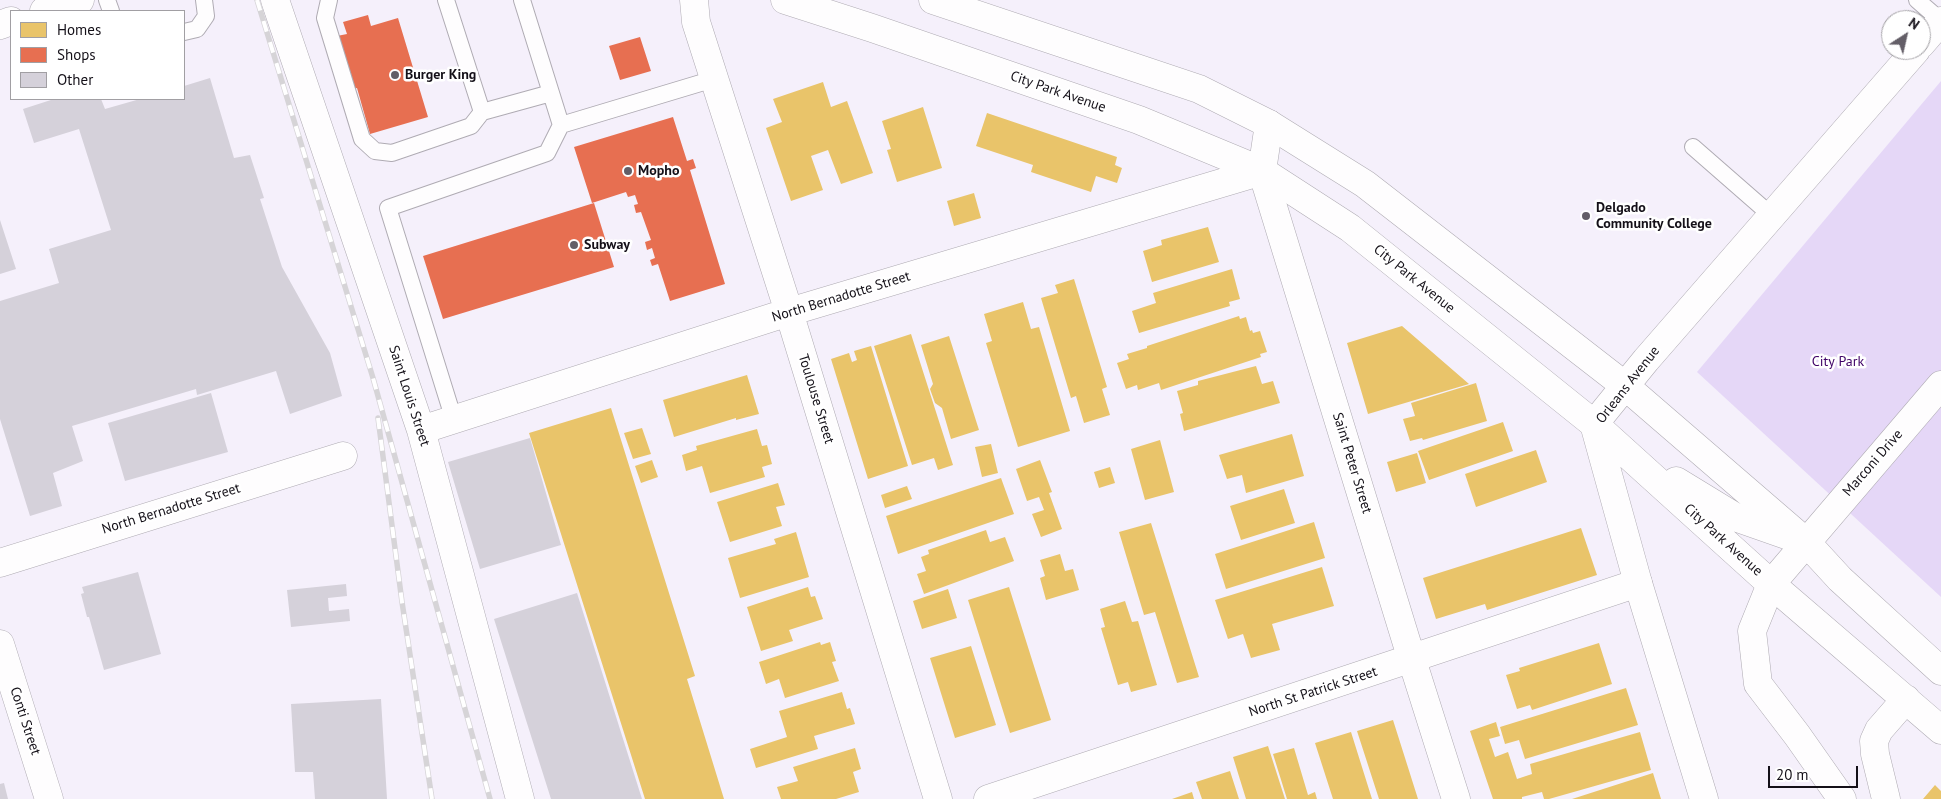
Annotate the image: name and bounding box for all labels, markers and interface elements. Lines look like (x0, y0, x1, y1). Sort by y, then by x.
legend (10, 10, 185, 100)
north arrow (1881, 10, 1931, 60)
text: N (1905, 14, 1923, 34)
text: Homes (57, 20, 101, 39)
text: Shops (57, 45, 96, 64)
place label: Burger King (405, 67, 476, 83)
street label: City Park Avenue (1008, 68, 1108, 116)
marker: Burger King (389, 69, 401, 81)
text: Other (57, 70, 93, 89)
place label: Mopho (638, 163, 679, 179)
marker: Mopho (622, 165, 634, 177)
place label: Delgado Community College (1596, 200, 1712, 232)
marker: Delgado Community College (1580, 210, 1592, 222)
place label: Subway (584, 237, 630, 253)
marker: Subway (568, 239, 580, 251)
street label: City Park Avenue (1370, 241, 1458, 317)
street label: North Bernadotte Street (770, 268, 912, 326)
street label: Orleans Avenue (1593, 343, 1663, 427)
street label: Saint Louis Street (385, 344, 433, 448)
street label: Toulouse Street (794, 352, 838, 446)
park label: City Park (1812, 354, 1864, 370)
street label: Saint Peter Street (1329, 410, 1375, 516)
street label: Marconi Drive (1840, 426, 1906, 500)
street label: North Bernadotte Street (100, 480, 242, 538)
street label: City Park Avenue (1680, 500, 1766, 580)
street label: North St Patrick Street (1247, 663, 1379, 721)
street label: Conti Street (6, 685, 44, 757)
scale bar (1771, 756, 1861, 788)
text: 20 m (1776, 765, 1809, 784)

